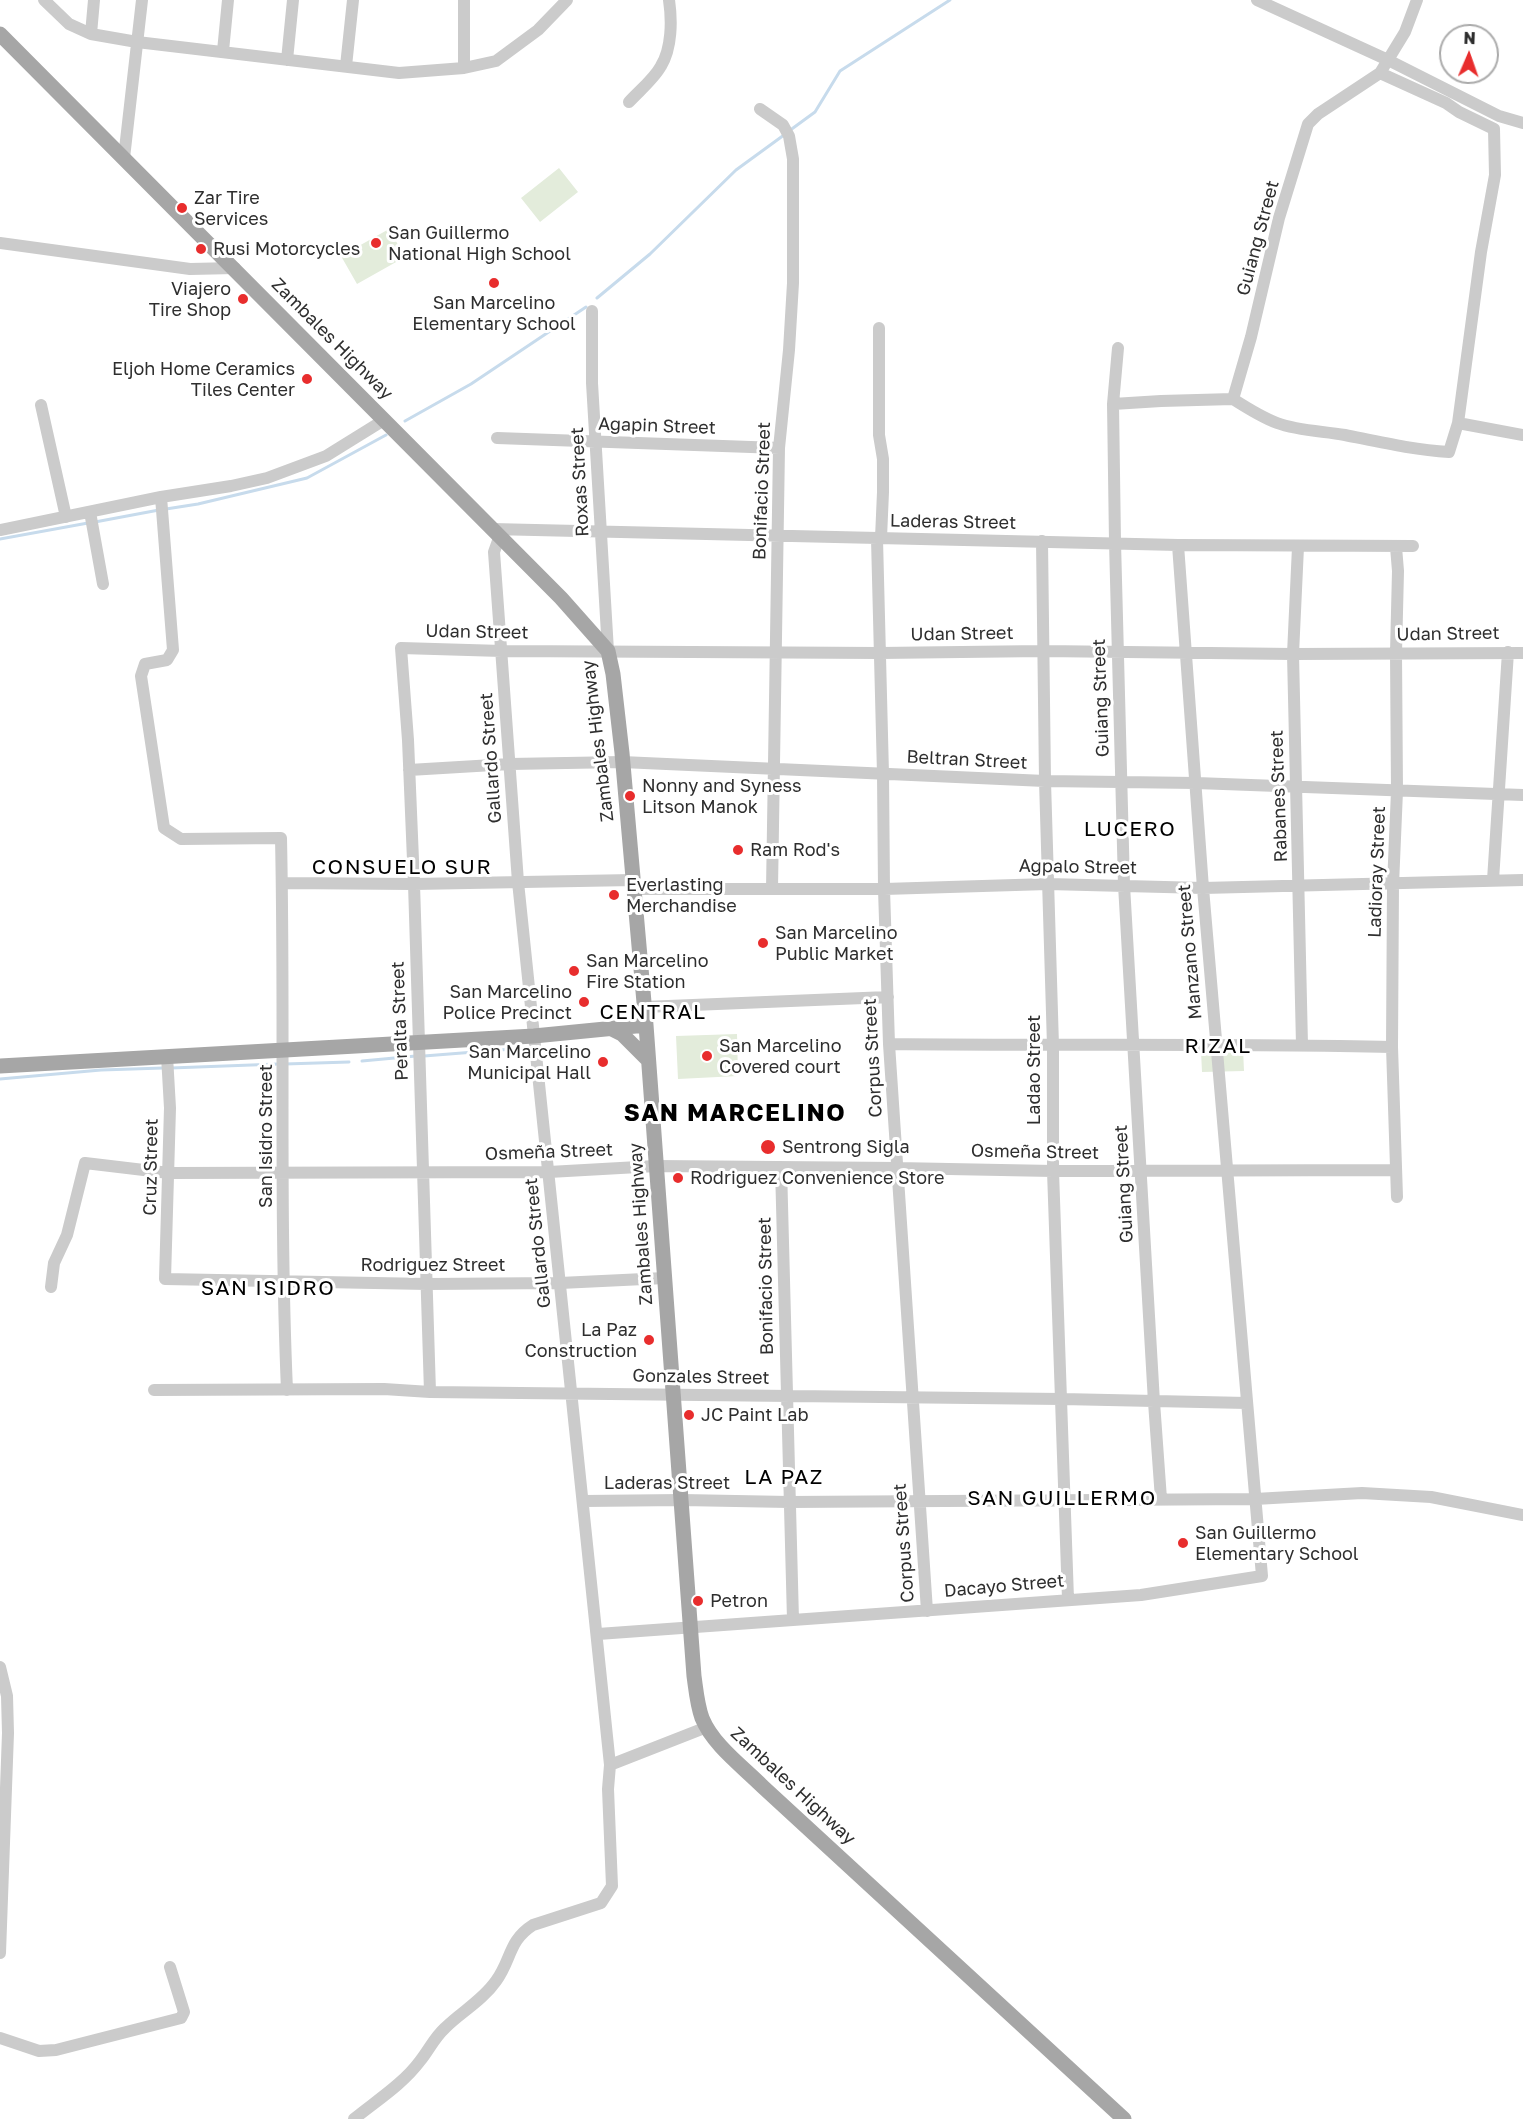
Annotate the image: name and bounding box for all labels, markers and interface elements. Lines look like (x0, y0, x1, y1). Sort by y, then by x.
north arrow (1439, 24, 1499, 84)
text: N (1463, 28, 1476, 48)
street label: Guiang Street (1232, 178, 1284, 298)
place label: Zar Tire Services (194, 187, 268, 230)
marker: Zar Tire Services (175, 201, 189, 215)
place label: San Guillermo National High School (388, 222, 571, 264)
marker: San Guillermo National High School (369, 236, 383, 250)
place label: Rusi Motorcycles (213, 238, 360, 260)
marker: Rusi Motorcycles (194, 242, 208, 256)
street label: Zambales Highway (267, 274, 397, 404)
marker: San Marcelino Elementary School (487, 276, 501, 290)
place label: Viajero Tire Shop (149, 278, 231, 320)
marker: Viajero Tire Shop (236, 292, 250, 306)
place label: San Marcelino Elementary School (412, 292, 576, 334)
place label: Eljoh Home Ceramics Tiles Center (112, 358, 295, 400)
marker: Eljoh Home Ceramics Tiles Center (300, 372, 314, 386)
street label: Agapin Street (598, 413, 716, 439)
street label: Bonifacio Street (749, 421, 775, 561)
street label: Roxas Street (566, 427, 594, 537)
street label: Laderas Street (890, 510, 1016, 534)
street label: Udan Street (425, 620, 529, 644)
street label: Udan Street (910, 622, 1014, 646)
street label: Udan Street (1396, 622, 1500, 646)
street label: Guiang Street (1088, 638, 1114, 758)
street label: Zambales Highway (577, 659, 619, 823)
street label: Gallardo Street (476, 692, 506, 824)
street label: Rabanes Street (1266, 730, 1292, 862)
street label: Beltran Street (906, 746, 1028, 774)
place label: Nonny and Syness Litson Manok (642, 775, 802, 818)
marker: Nonny and Syness Litson Manok (623, 789, 637, 803)
street label: Ladioray Street (1364, 806, 1390, 938)
district label: LUCERO (1084, 816, 1176, 842)
place label: Ram Rod's (750, 839, 840, 861)
marker: Ram Rod's (731, 843, 745, 857)
district label: CONSUELO SUR (312, 854, 492, 880)
street label: Agpalo Street (1019, 855, 1137, 879)
place label: Everlasting Merchandise (626, 874, 737, 916)
street label: Manzano Street (1173, 883, 1207, 1021)
marker: Everlasting Merchandise (607, 888, 621, 902)
place label: San Marcelino Public Market (775, 922, 897, 964)
marker: San Marcelino Public Market (756, 936, 770, 950)
place label: San Marcelino Fire Station (586, 950, 708, 992)
street label: Peralta Street (387, 961, 413, 1081)
marker: San Marcelino Fire Station (567, 964, 581, 978)
place label: San Marcelino Police Precinct (442, 981, 572, 1024)
marker: San Marcelino Police Precinct (577, 995, 591, 1009)
street label: Corpus Street (859, 998, 887, 1118)
district label: CENTRAL (600, 999, 706, 1025)
street label: Ladao Street (1023, 1015, 1045, 1125)
district label: RIZAL (1184, 1033, 1252, 1059)
place label: San Marcelino Covered court (719, 1035, 841, 1078)
place label: San Marcelino Municipal Hall (467, 1041, 591, 1084)
marker: San Marcelino Covered court (700, 1049, 714, 1063)
marker: San Marcelino Municipal Hall (596, 1055, 610, 1069)
street label: San Isidro Street (255, 1064, 277, 1208)
district label: SAN MARCELINO (624, 1099, 846, 1127)
street label: Cruz Street (139, 1118, 163, 1216)
street label: Guiang Street (1110, 1124, 1138, 1244)
place label: Sentrong Sigla (782, 1136, 910, 1158)
marker: Sentrong Sigla (759, 1138, 777, 1156)
street label: Osmeña Street (485, 1139, 613, 1165)
street label: Osmeña Street (971, 1140, 1099, 1164)
street label: Zambales Highway (625, 1142, 657, 1306)
place label: Rodriguez Convenience Store (690, 1167, 944, 1189)
marker: Rodriguez Convenience Store (671, 1171, 685, 1185)
street label: Gallardo Street (520, 1177, 556, 1309)
street label: Bonifacio Street (754, 1217, 778, 1355)
street label: Rodriguez Street (360, 1254, 506, 1276)
district label: SAN ISIDRO (201, 1275, 335, 1301)
place label: La Paz Construction (525, 1319, 637, 1362)
marker: La Paz Construction (642, 1333, 656, 1347)
street label: Gonzales Street (632, 1365, 770, 1389)
place label: JC Paint Lab (701, 1404, 809, 1426)
marker: JC Paint Lab (682, 1408, 696, 1422)
district label: LA PAZ (744, 1464, 824, 1490)
street label: Laderas Street (604, 1472, 730, 1494)
street label: Corpus Street (889, 1483, 919, 1603)
district label: SAN GUILLERMO (967, 1485, 1157, 1511)
place label: San Guillermo Elementary School (1195, 1522, 1359, 1564)
marker: San Guillermo Elementary School (1176, 1536, 1190, 1550)
street label: Dacayo Street (943, 1570, 1065, 1602)
place label: Petron (710, 1590, 768, 1612)
marker: Petron (691, 1594, 705, 1608)
street label: Zambales Highway (726, 1723, 860, 1849)

